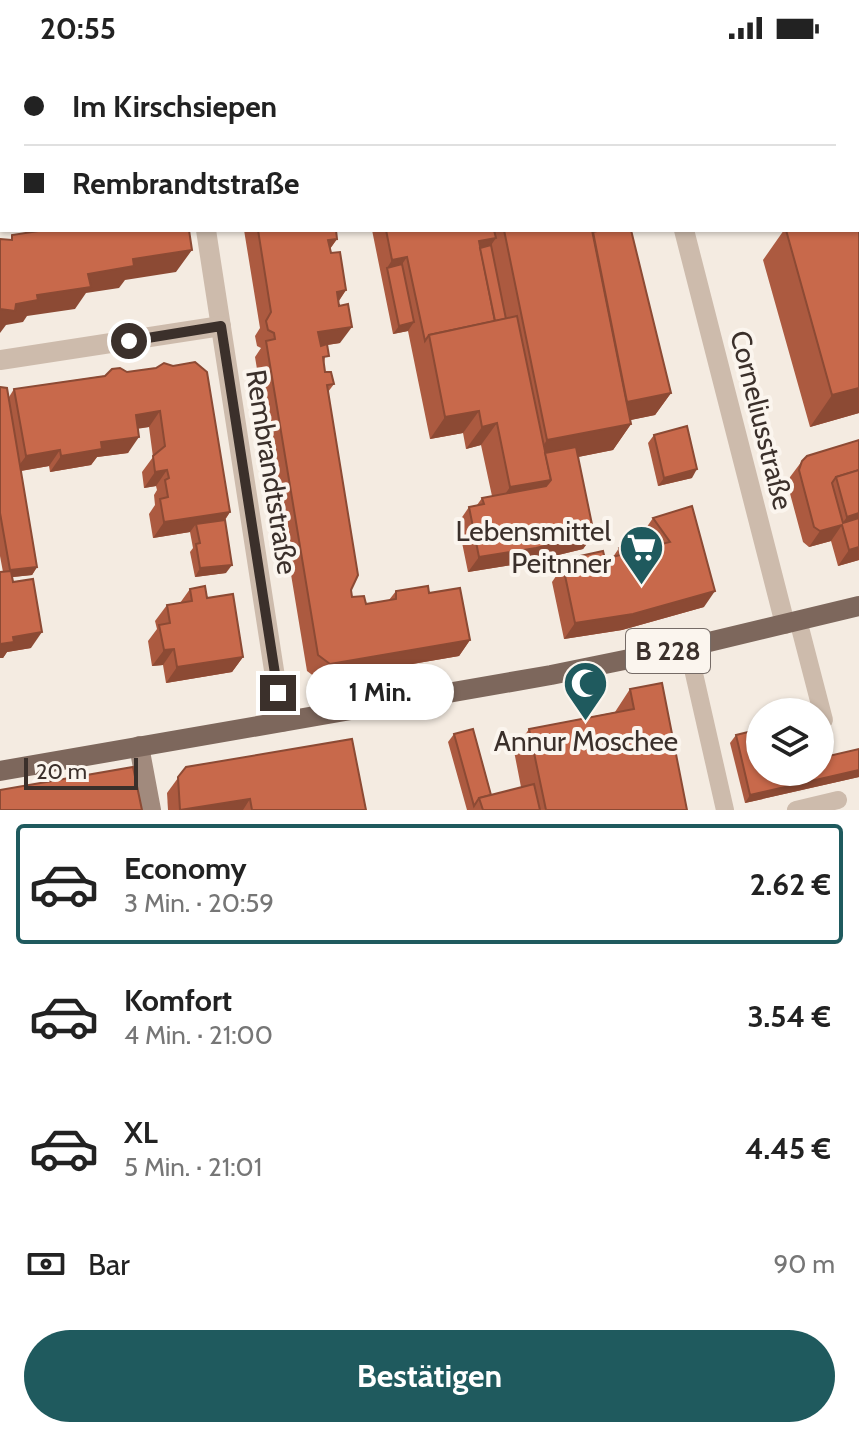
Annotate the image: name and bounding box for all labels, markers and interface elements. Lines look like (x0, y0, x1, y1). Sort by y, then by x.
text: 20:55 (40, 10, 116, 47)
text: Im Kirschsiepen (72, 88, 277, 125)
text: Rembrandtstraße (72, 165, 299, 202)
route start (111, 323, 147, 359)
street label: Corneliusstraße (723, 327, 801, 513)
street label: Rembrandtstraße (239, 367, 305, 577)
place label: Lebensmittel Peitnner (456, 514, 611, 580)
supermarket icon: Lebensmittel Peitnner (618, 523, 666, 586)
road number: B 228 (626, 629, 710, 673)
mosque icon: Annur Moschee (562, 660, 610, 723)
callout: 1 Min. (306, 665, 454, 721)
route end (260, 675, 296, 711)
text: 1 Min. (348, 676, 412, 708)
map controls (746, 698, 834, 786)
button: layers (746, 698, 834, 786)
place label: Annur Moschee (494, 724, 678, 758)
scale bar (24, 754, 138, 790)
text: 20 m (36, 758, 87, 785)
icon: car (28, 848, 100, 920)
text: Economy (124, 850, 247, 887)
text: 2.62 € (750, 866, 831, 903)
text: 3 Min. · 20:59 (124, 887, 274, 919)
icon: car (28, 980, 100, 1052)
text: Komfort (124, 982, 232, 1019)
text: 3.54 € (747, 998, 831, 1035)
text: 4 Min. · 21:00 (124, 1019, 273, 1051)
icon: car (28, 1112, 100, 1184)
text: XL (124, 1114, 158, 1151)
text: 4.45 € (745, 1130, 831, 1167)
text: 5 Min. · 21:01 (124, 1151, 262, 1183)
icon: cash (24, 1242, 68, 1286)
text: Bar (88, 1246, 130, 1283)
text: 90 m (773, 1248, 835, 1280)
button: Bestätigen (24, 1330, 835, 1422)

